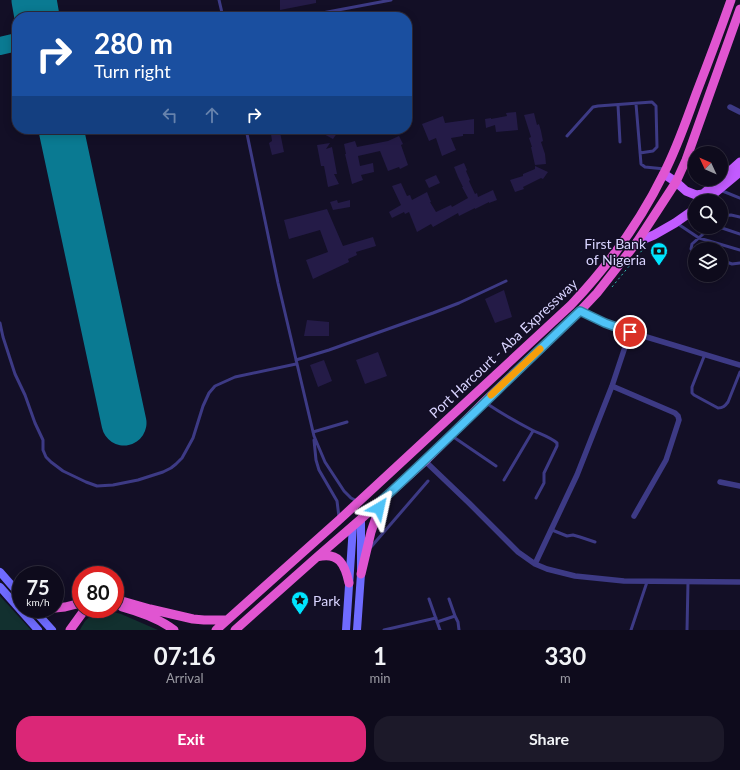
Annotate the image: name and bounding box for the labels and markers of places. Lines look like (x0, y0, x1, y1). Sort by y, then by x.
place label: First Bank of Nigeria (584, 235, 647, 268)
bank icon: First Bank of Nigeria (649, 241, 669, 266)
pin (613, 315, 647, 349)
place icon: Park (290, 590, 310, 615)
place label: Park (313, 592, 341, 609)

